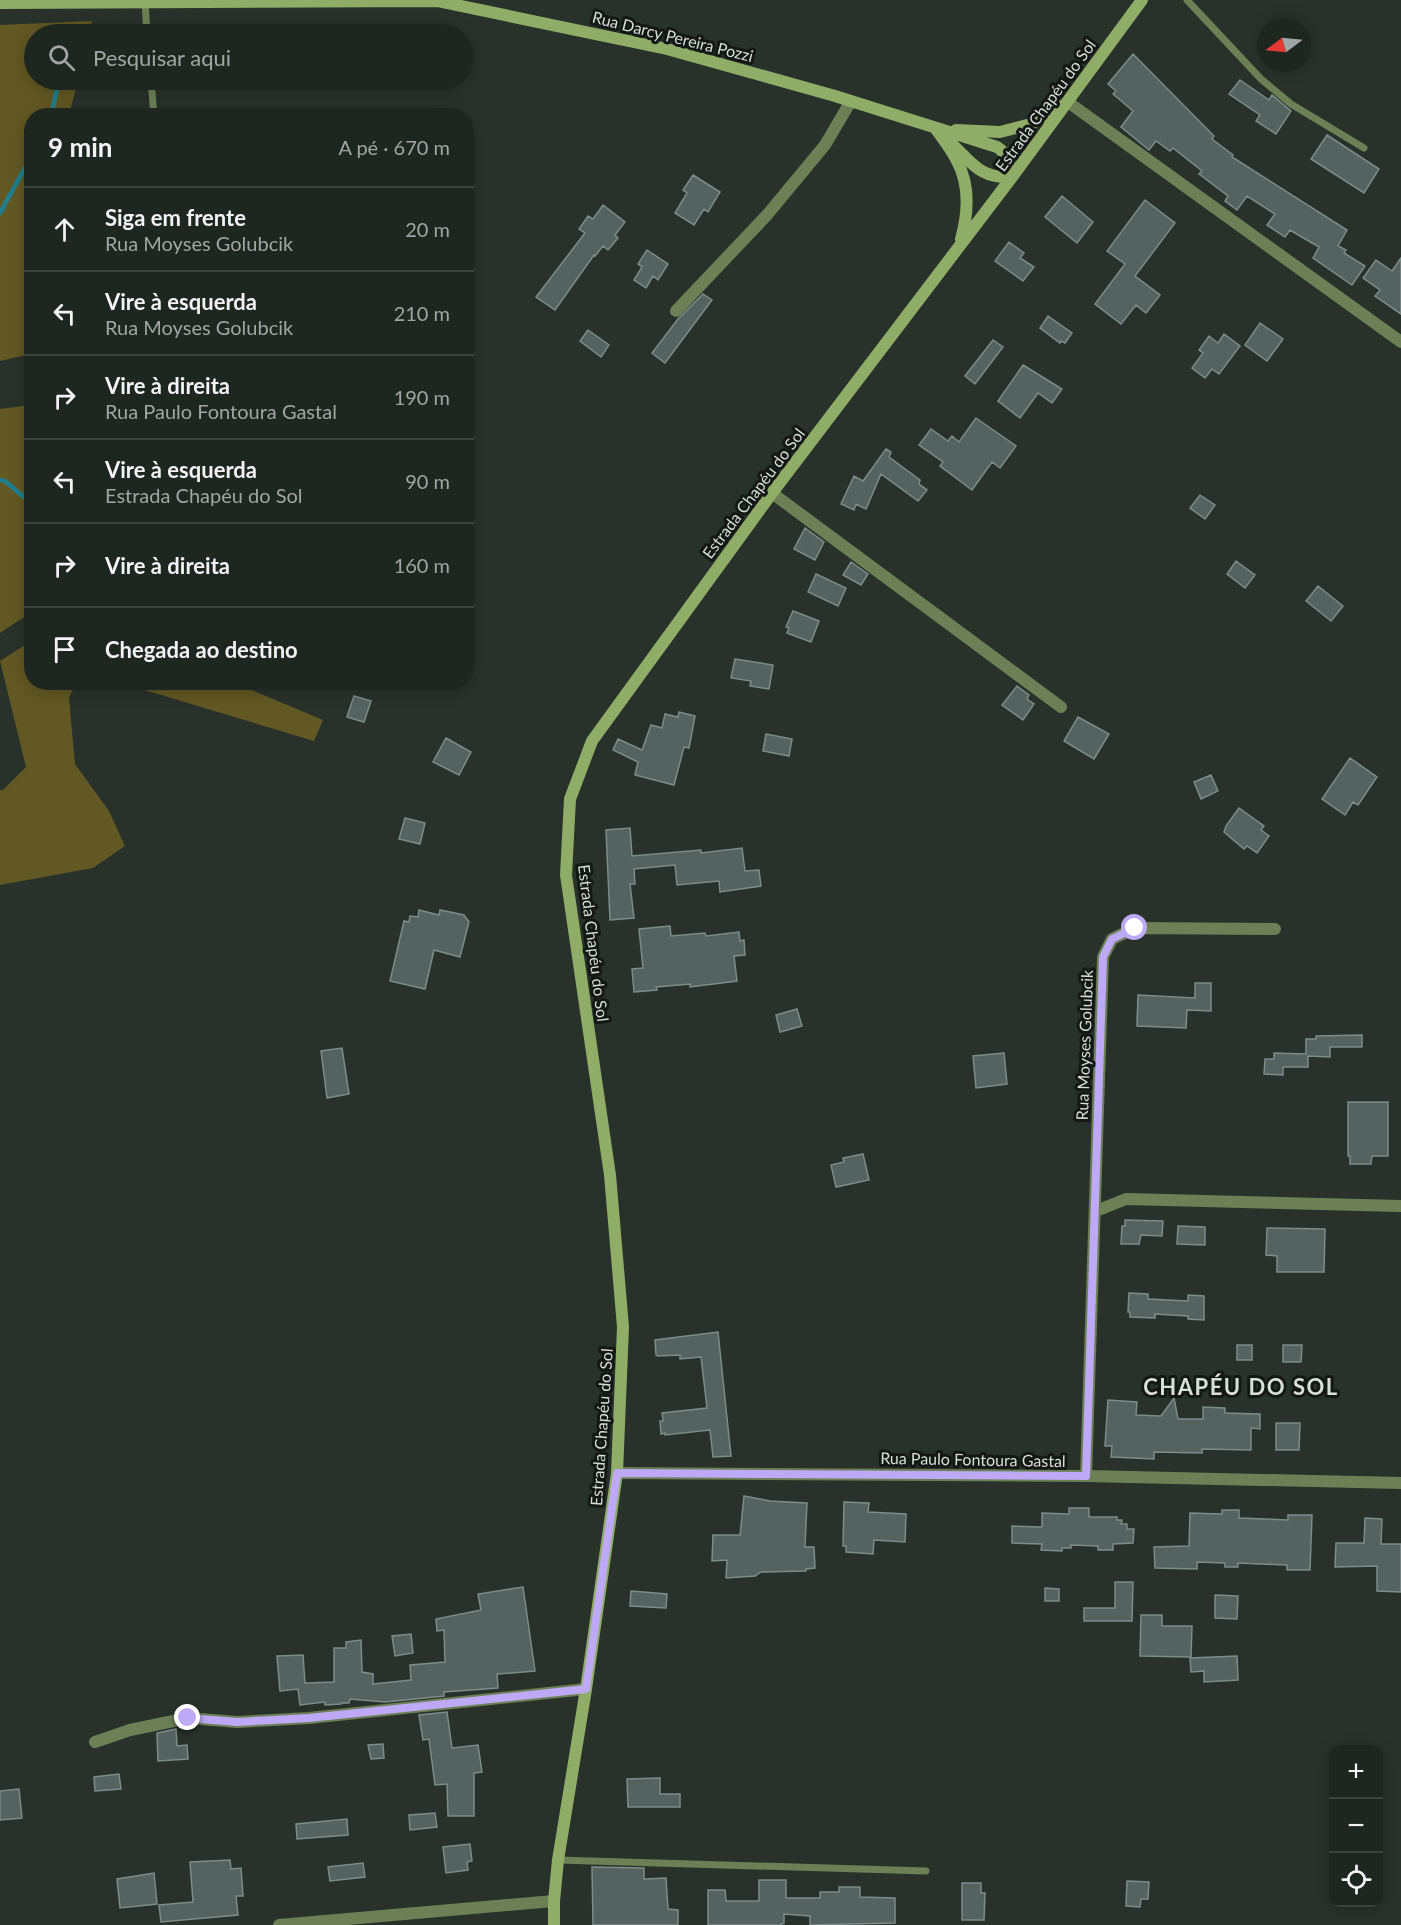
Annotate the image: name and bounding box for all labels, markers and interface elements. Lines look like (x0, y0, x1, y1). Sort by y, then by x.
street label: Rua Darcy Pereira Pozzi (591, 7, 755, 65)
north arrow (1257, 18, 1311, 72)
search box (24, 24, 474, 90)
street label: Estrada Chapéu do Sol (991, 35, 1099, 175)
icon: search (45, 41, 78, 74)
text: Pesquisar aqui (93, 44, 231, 71)
text: 9 min (48, 131, 112, 163)
text: A pé · 670 m (338, 135, 450, 159)
text: Siga em frente (105, 204, 246, 231)
icon: ahead (48, 213, 81, 246)
text: 20 m (405, 217, 450, 241)
text: Rua Moyses Golubcik (105, 231, 293, 255)
text: Vire à esquerda (105, 288, 257, 315)
icon: left (48, 297, 81, 330)
text: 210 m (394, 301, 450, 325)
text: Rua Moyses Golubcik (105, 315, 293, 339)
text: Vire à direita (105, 372, 230, 399)
icon: right (48, 381, 81, 414)
text: 190 m (394, 385, 450, 409)
text: Rua Paulo Fontoura Gastal (105, 399, 337, 423)
street label: Estrada Chapéu do Sol (698, 424, 808, 562)
text: Vire à esquerda (105, 456, 257, 483)
icon: left (48, 465, 81, 498)
text: 90 m (405, 469, 450, 493)
text: Estrada Chapéu do Sol (105, 483, 303, 507)
icon: right (48, 549, 81, 582)
text: Vire à direita (105, 552, 230, 579)
text: 160 m (394, 553, 450, 577)
icon: arrive (48, 633, 81, 666)
text: Chegada ao destino (105, 636, 298, 663)
street label: Estrada Chapéu do Sol (575, 863, 613, 1023)
route start (1121, 914, 1147, 940)
street label: Rua Moyses Golubcik (1072, 969, 1096, 1121)
street label: Estrada Chapéu do Sol (586, 1348, 616, 1506)
district label: CHAPÉU DO SOL (1143, 1373, 1339, 1400)
street label: Rua Paulo Fontoura Gastal (880, 1448, 1066, 1470)
route end (174, 1704, 200, 1730)
map controls (1329, 1745, 1383, 1907)
button: + (1329, 1745, 1383, 1799)
button: − (1329, 1799, 1383, 1853)
button: locate (1329, 1853, 1383, 1907)

